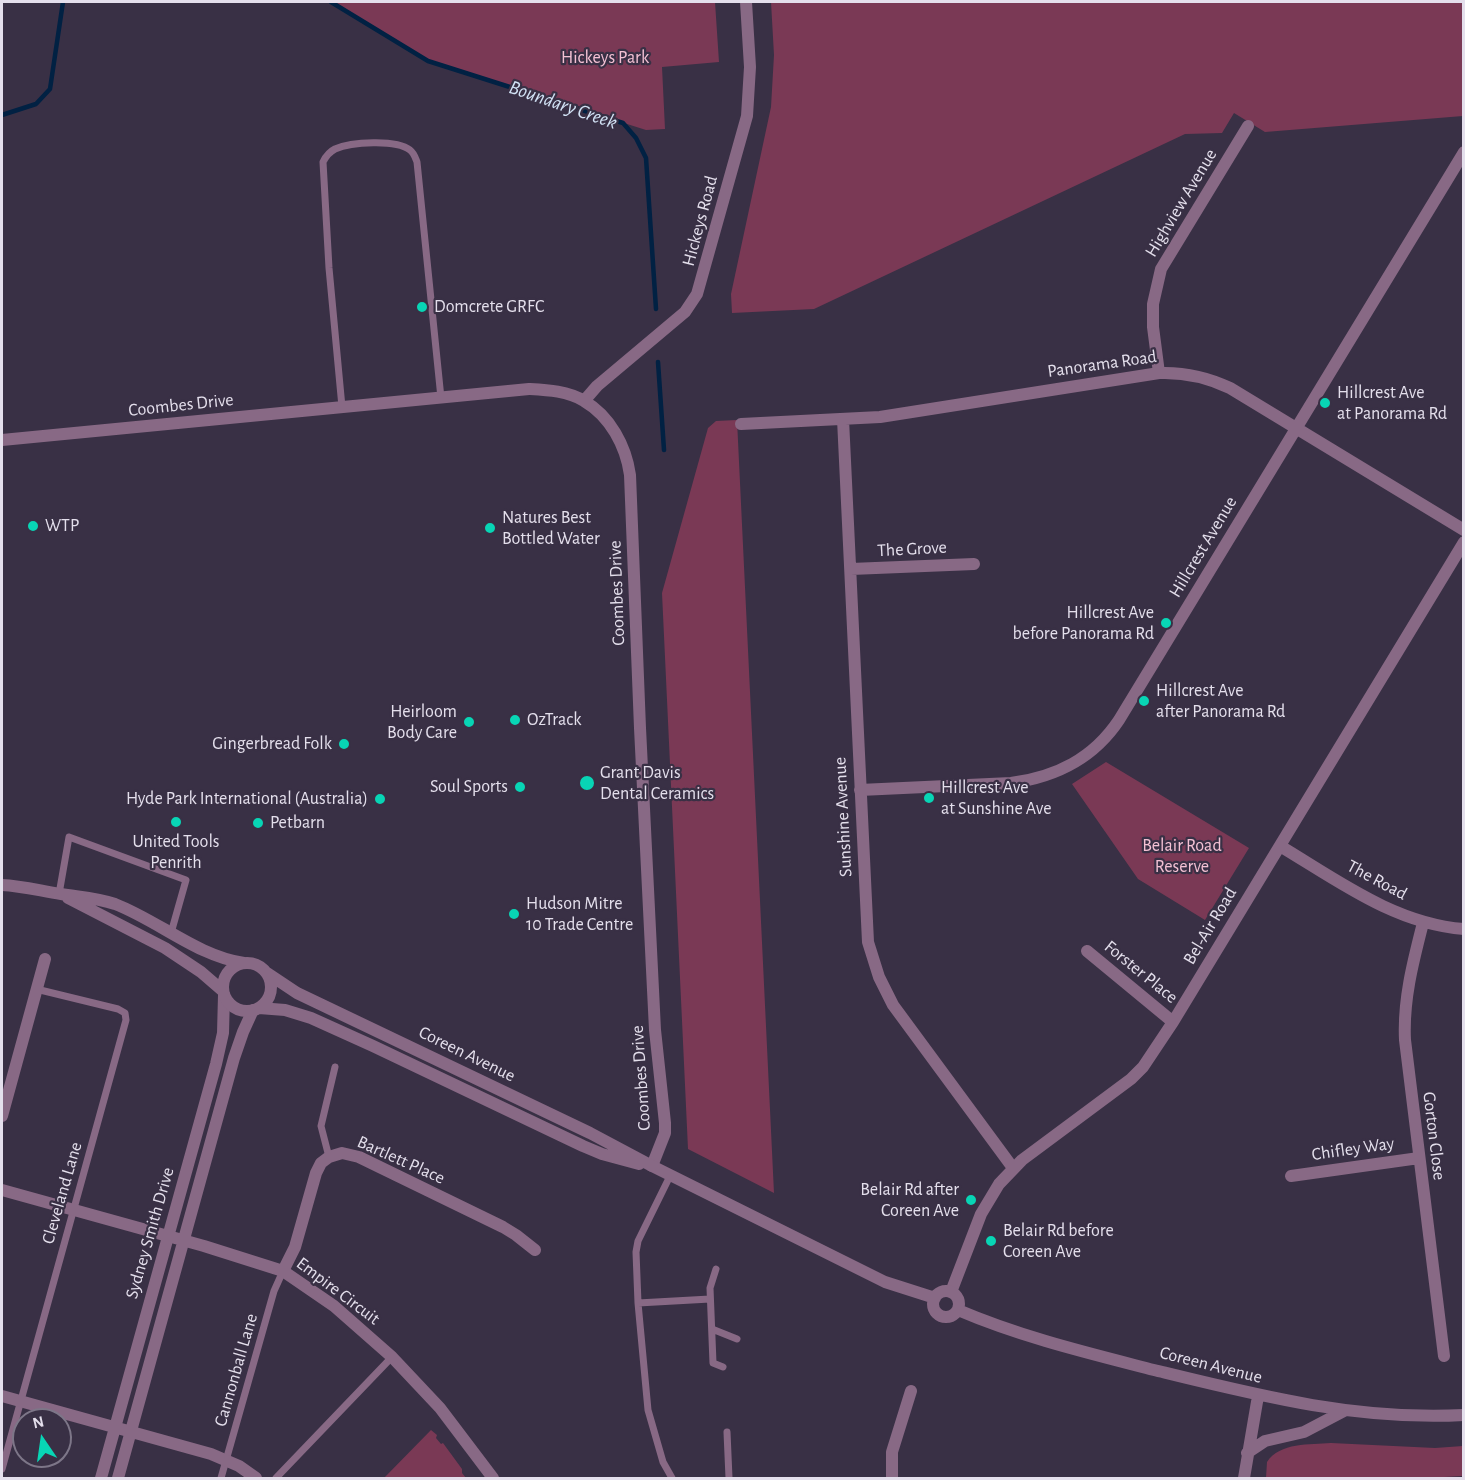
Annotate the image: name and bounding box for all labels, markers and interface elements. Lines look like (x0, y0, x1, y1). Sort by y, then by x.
park label: Hickeys Park (561, 47, 649, 69)
water label: Boundary Creek (506, 75, 620, 135)
street label: Highview Avenue (1140, 145, 1222, 261)
street label: Hickeys Road (678, 173, 722, 269)
place label: Domcrete GRFC (434, 296, 544, 318)
marker: Domcrete GRFC (415, 300, 429, 314)
street label: Panorama Road (1046, 346, 1158, 382)
place label: Hillcrest Ave at Panorama Rd (1337, 382, 1447, 424)
street label: Coombes Drive (127, 389, 235, 421)
marker: Hillcrest Ave at Panorama Rd (1318, 396, 1332, 410)
street label: Hillcrest Avenue (1164, 492, 1242, 602)
place label: Natures Best Bottled Water (502, 507, 600, 550)
place label: WTP (45, 515, 79, 537)
marker: WTP (26, 519, 40, 533)
marker: Natures Best Bottled Water (483, 521, 497, 535)
street label: The Grove (877, 536, 947, 562)
street label: Coombes Drive (604, 540, 630, 646)
place label: Hillcrest Ave before Panorama Rd (1013, 602, 1154, 644)
marker: Hillcrest Ave before Panorama Rd (1159, 616, 1173, 630)
place label: Hillcrest Ave after Panorama Rd (1156, 680, 1285, 722)
marker: Hillcrest Ave after Panorama Rd (1137, 694, 1151, 708)
place label: Heirloom Body Care (387, 701, 457, 744)
place label: OzTrack (527, 709, 581, 731)
marker: OzTrack (508, 713, 522, 727)
marker: Heirloom Body Care (462, 715, 476, 729)
place label: Gingerbread Folk (212, 733, 332, 755)
marker: Gingerbread Folk (337, 737, 351, 751)
street label: Sunshine Avenue (829, 756, 857, 878)
place label: Grant Davis Dental Ceramics (600, 762, 714, 804)
marker: Grant Davis Dental Ceramics (578, 774, 596, 792)
place label: Soul Sports (430, 776, 508, 798)
place label: Hillcrest Ave at Sunshine Ave (941, 777, 1051, 820)
marker: Soul Sports (513, 780, 527, 794)
place label: Hyde Park International (Australia) (126, 788, 368, 810)
marker: Hillcrest Ave at Sunshine Ave (922, 791, 936, 805)
marker: Hyde Park International (Australia) (373, 792, 387, 806)
place label: Petbarn (270, 812, 325, 834)
marker: United Tools Penrith (169, 815, 183, 829)
marker: Petbarn (251, 816, 265, 830)
place label: United Tools Penrith (132, 831, 220, 874)
park label: Belair Road Reserve (1142, 835, 1222, 878)
street label: The Road (1343, 855, 1411, 905)
street label: Bel-Air Road (1179, 883, 1241, 969)
place label: Hudson Mitre 10 Trade Centre (526, 893, 633, 936)
marker: Hudson Mitre 10 Trade Centre (507, 907, 521, 921)
street label: Forster Place (1100, 936, 1182, 1008)
street label: Coreen Avenue (415, 1021, 519, 1087)
street label: Coombes Drive (627, 1025, 655, 1131)
street label: Gorton Close (1418, 1091, 1450, 1181)
street label: Bartlett Place (354, 1131, 448, 1189)
street label: Chifley Way (1310, 1133, 1396, 1165)
street label: Cleveland Lane (37, 1139, 87, 1247)
street label: Sydney Smith Drive (121, 1165, 179, 1301)
place label: Belair Rd after Coreen Ave (860, 1179, 959, 1222)
marker: Belair Rd after Coreen Ave (964, 1193, 978, 1207)
place label: Belair Rd before Coreen Ave (1003, 1220, 1114, 1262)
marker: Belair Rd before Coreen Ave (984, 1234, 998, 1248)
street label: Empire Circuit (292, 1253, 384, 1329)
street label: Cannonball Lane (210, 1311, 262, 1429)
street label: Coreen Avenue (1158, 1342, 1264, 1388)
north arrow (12, 1408, 72, 1468)
text: N (31, 1413, 46, 1431)

